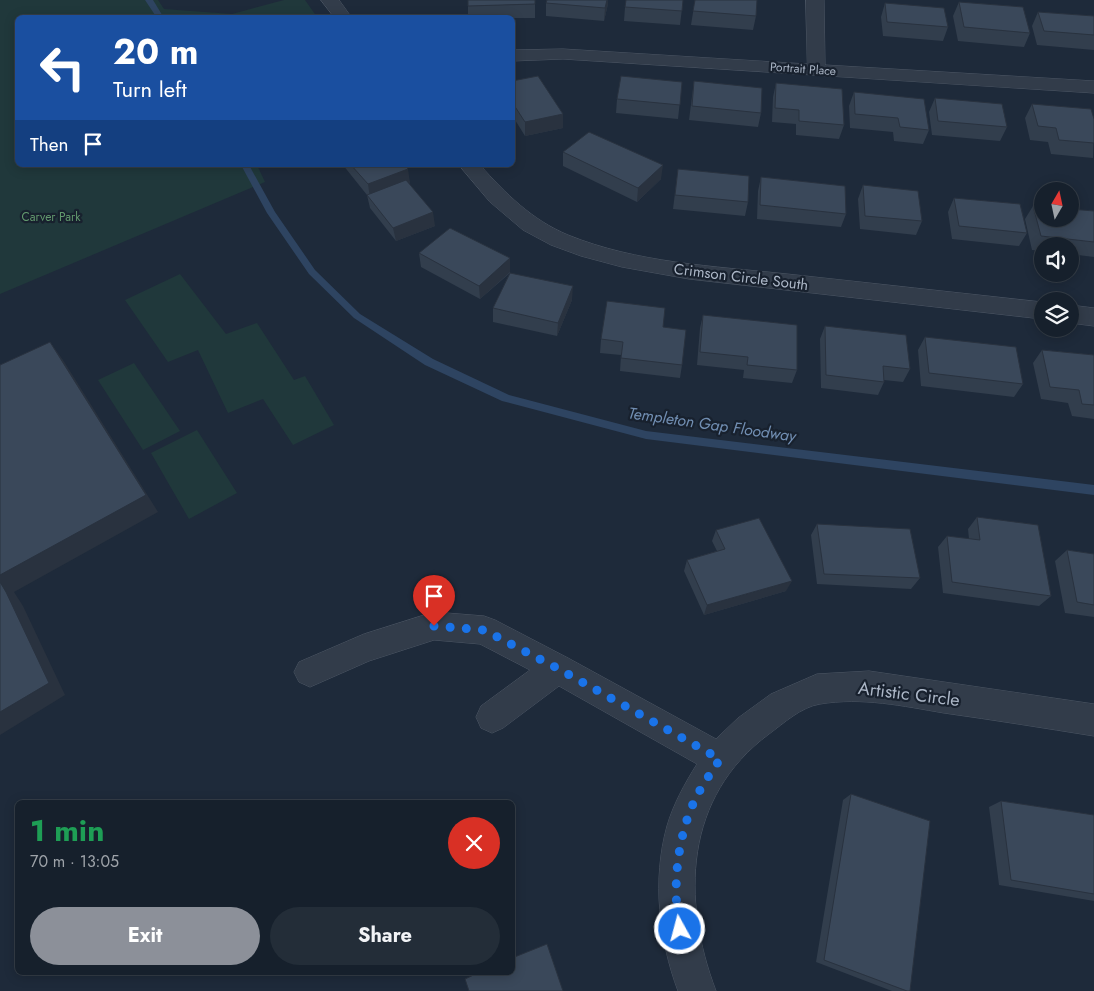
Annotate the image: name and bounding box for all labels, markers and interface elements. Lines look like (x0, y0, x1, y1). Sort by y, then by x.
text: 20 m (113, 27, 198, 77)
icon: left (30, 35, 95, 100)
street label: Portrait Place (769, 58, 837, 80)
text: Turn left (113, 73, 187, 105)
icon: arrive (79, 130, 107, 158)
text: Then (30, 131, 69, 158)
north arrow (1034, 182, 1079, 228)
map controls (1034, 182, 1079, 337)
park label: Carver Park (22, 208, 81, 226)
button: sound (1034, 237, 1079, 282)
street label: Crimson Circle South (672, 258, 810, 296)
button: layers (1034, 292, 1079, 337)
water label: Templeton Gap Floodway (627, 401, 798, 448)
pin (413, 575, 455, 626)
icon: arrive (420, 582, 448, 610)
street label: Artistic Circle (857, 675, 961, 713)
text: 1 min (30, 809, 104, 852)
button: close (448, 817, 500, 869)
text: 70 m · 13:05 (30, 850, 119, 873)
position arrow (653, 902, 705, 954)
button: Exit (30, 907, 260, 965)
button: Share (270, 907, 500, 965)

